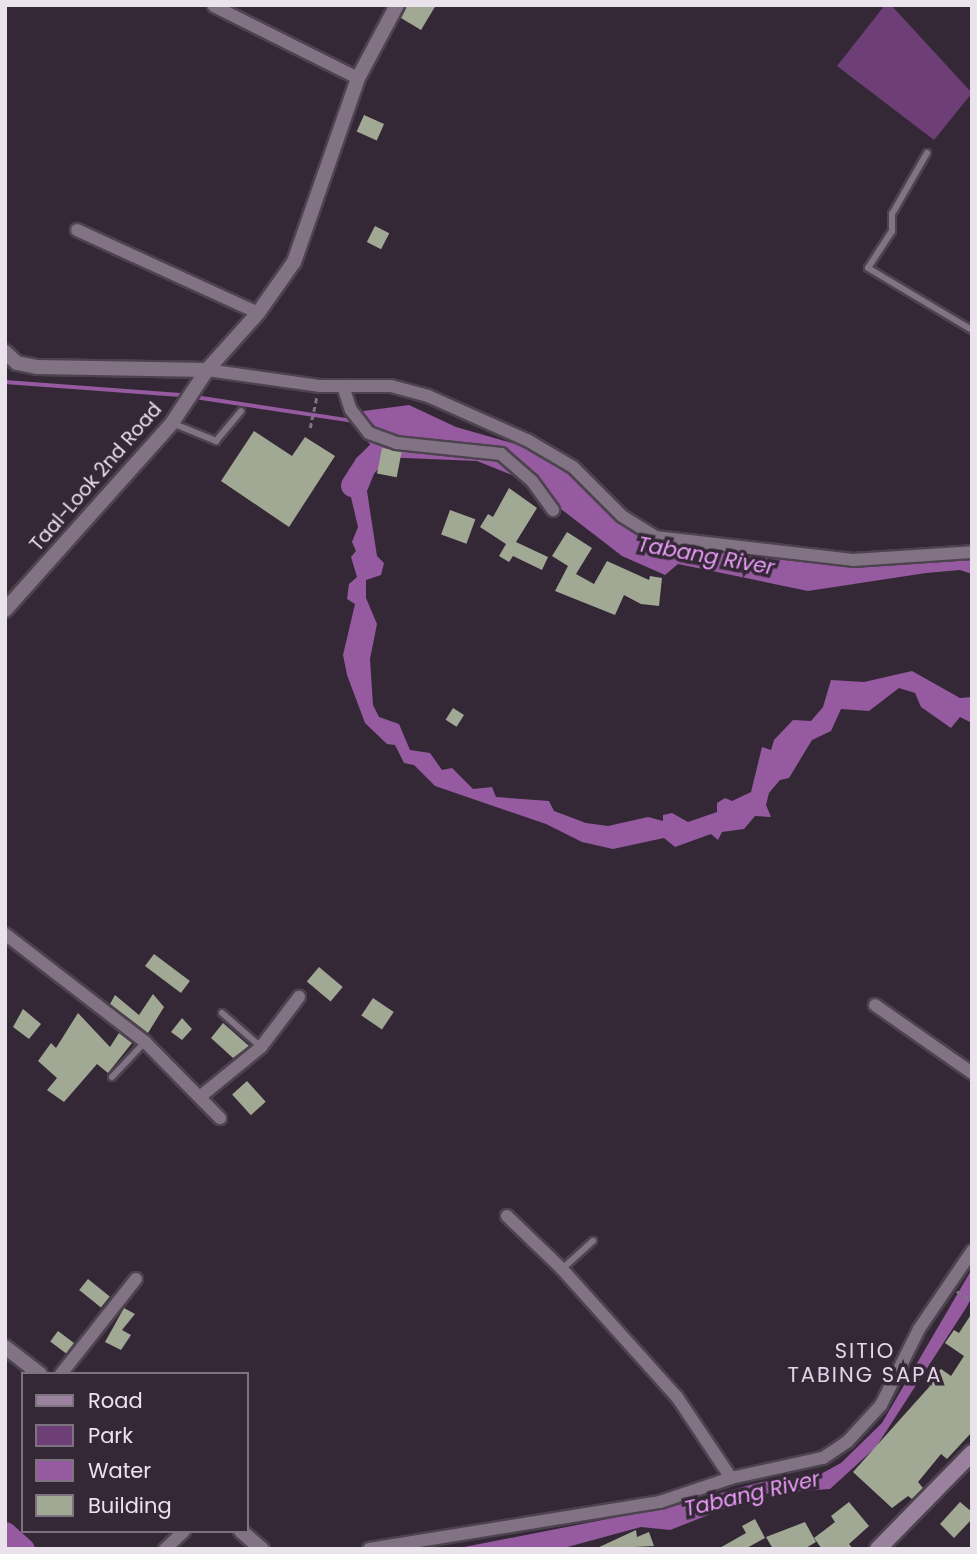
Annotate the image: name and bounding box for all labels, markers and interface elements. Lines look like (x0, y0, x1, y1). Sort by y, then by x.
street label: Taal-Look 2nd Road (25, 398, 167, 556)
water label: Tabang River (636, 532, 776, 580)
district label: SITIO TABING SAPA (789, 1338, 941, 1388)
legend (21, 1372, 248, 1533)
text: Road (88, 1386, 143, 1415)
text: Park (88, 1421, 133, 1450)
text: Water (88, 1456, 151, 1485)
water label: Tabang River (682, 1466, 822, 1522)
text: Building (88, 1491, 172, 1520)

